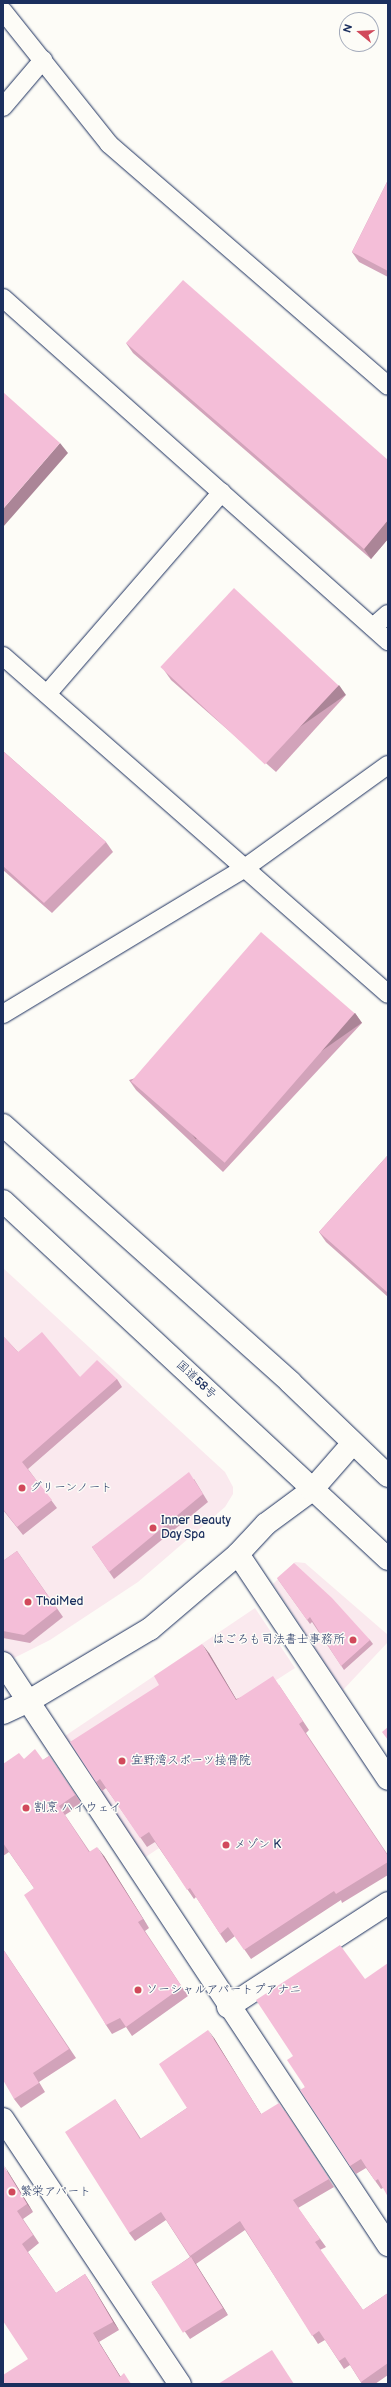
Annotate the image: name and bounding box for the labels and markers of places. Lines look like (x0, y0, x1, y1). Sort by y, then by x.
place label: グリーンノート (30, 1481, 114, 1495)
marker: グリーンノート (17, 1483, 27, 1493)
place label: Inner Beauty Day Spa (161, 1514, 231, 1542)
marker: Inner Beauty Day Spa (148, 1523, 158, 1533)
place label: ThaiMed (36, 1595, 83, 1609)
marker: ThaiMed (23, 1597, 33, 1607)
place label: はごろも司法書士事務所 (213, 1633, 345, 1647)
marker: はごろも司法書士事務所 (348, 1635, 358, 1645)
place label: 宜野湾スポーツ接骨院 (131, 1754, 251, 1768)
marker: 宜野湾スポーツ接骨院 (116, 1755, 128, 1767)
place label: 割烹 ハイウェイ (34, 1801, 121, 1815)
marker: 割烹 ハイウェイ (21, 1803, 31, 1813)
place label: メゾン K (234, 1838, 281, 1852)
marker: メゾン K (221, 1840, 231, 1850)
place label: ソーシャルアパートプアナニ (146, 1983, 302, 1997)
marker: ソーシャルアパートプアナニ (133, 1985, 143, 1995)
place label: 繁栄アパート (20, 2185, 92, 2199)
marker: 繁栄アパート (7, 2187, 17, 2197)

